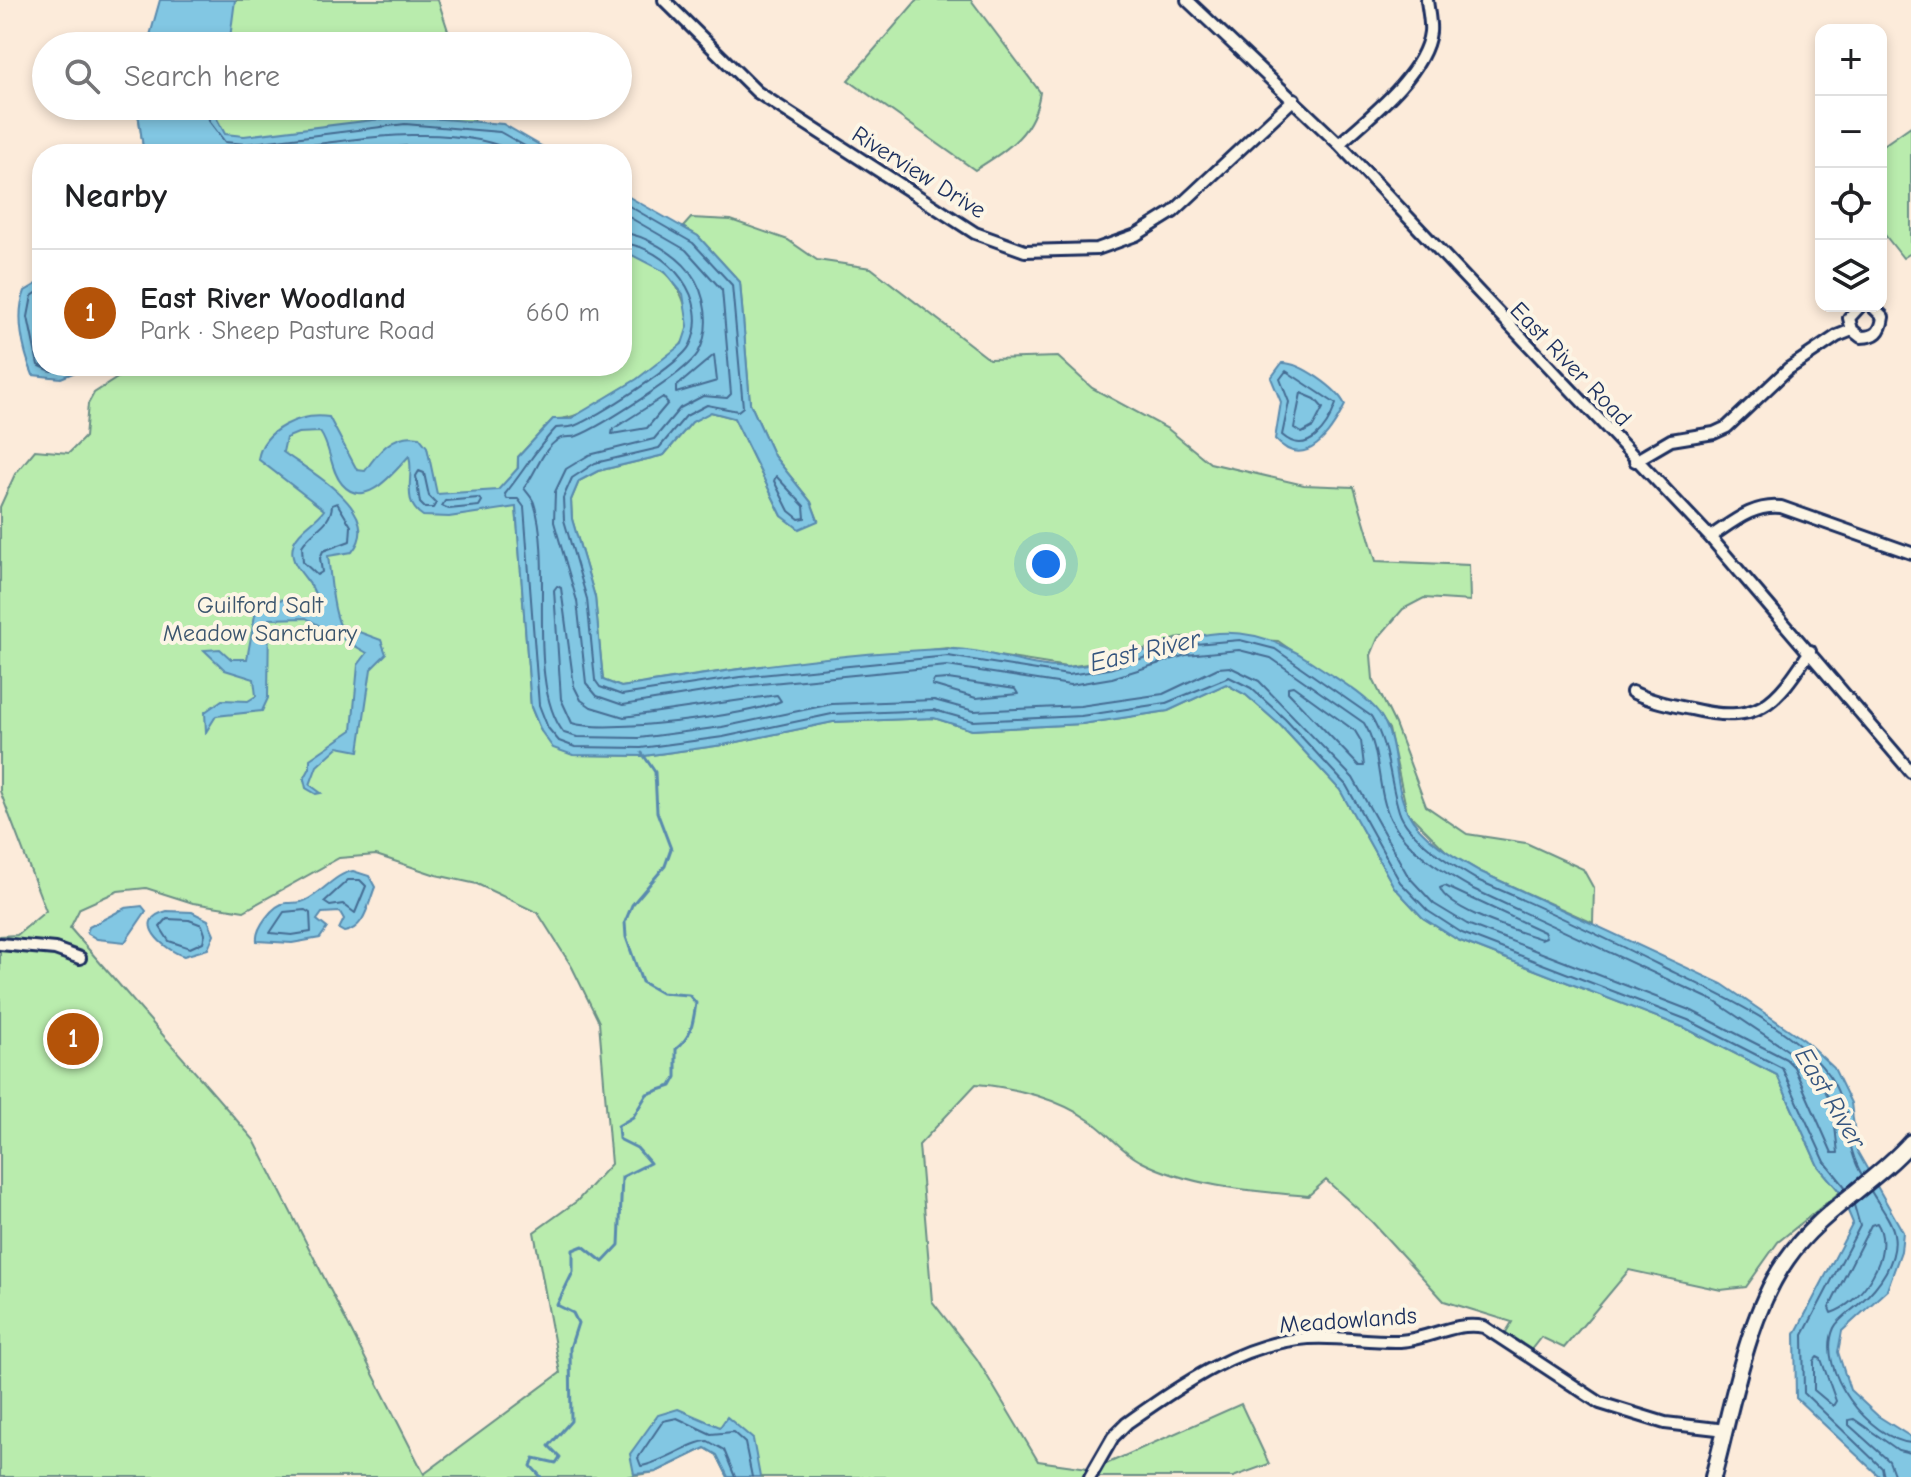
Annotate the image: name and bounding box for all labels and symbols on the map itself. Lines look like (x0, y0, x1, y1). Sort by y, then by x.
street label: Riverview Drive (847, 120, 991, 224)
street label: East River Road (1505, 296, 1637, 432)
your location (1026, 544, 1066, 584)
park label: Guilford Salt Meadow Sanctuary (163, 591, 357, 647)
water label: East River (1087, 623, 1205, 678)
pin: 1 (47, 1009, 99, 1069)
water label: East River (1788, 1042, 1873, 1155)
street label: Meadowlands (1278, 1301, 1418, 1339)

